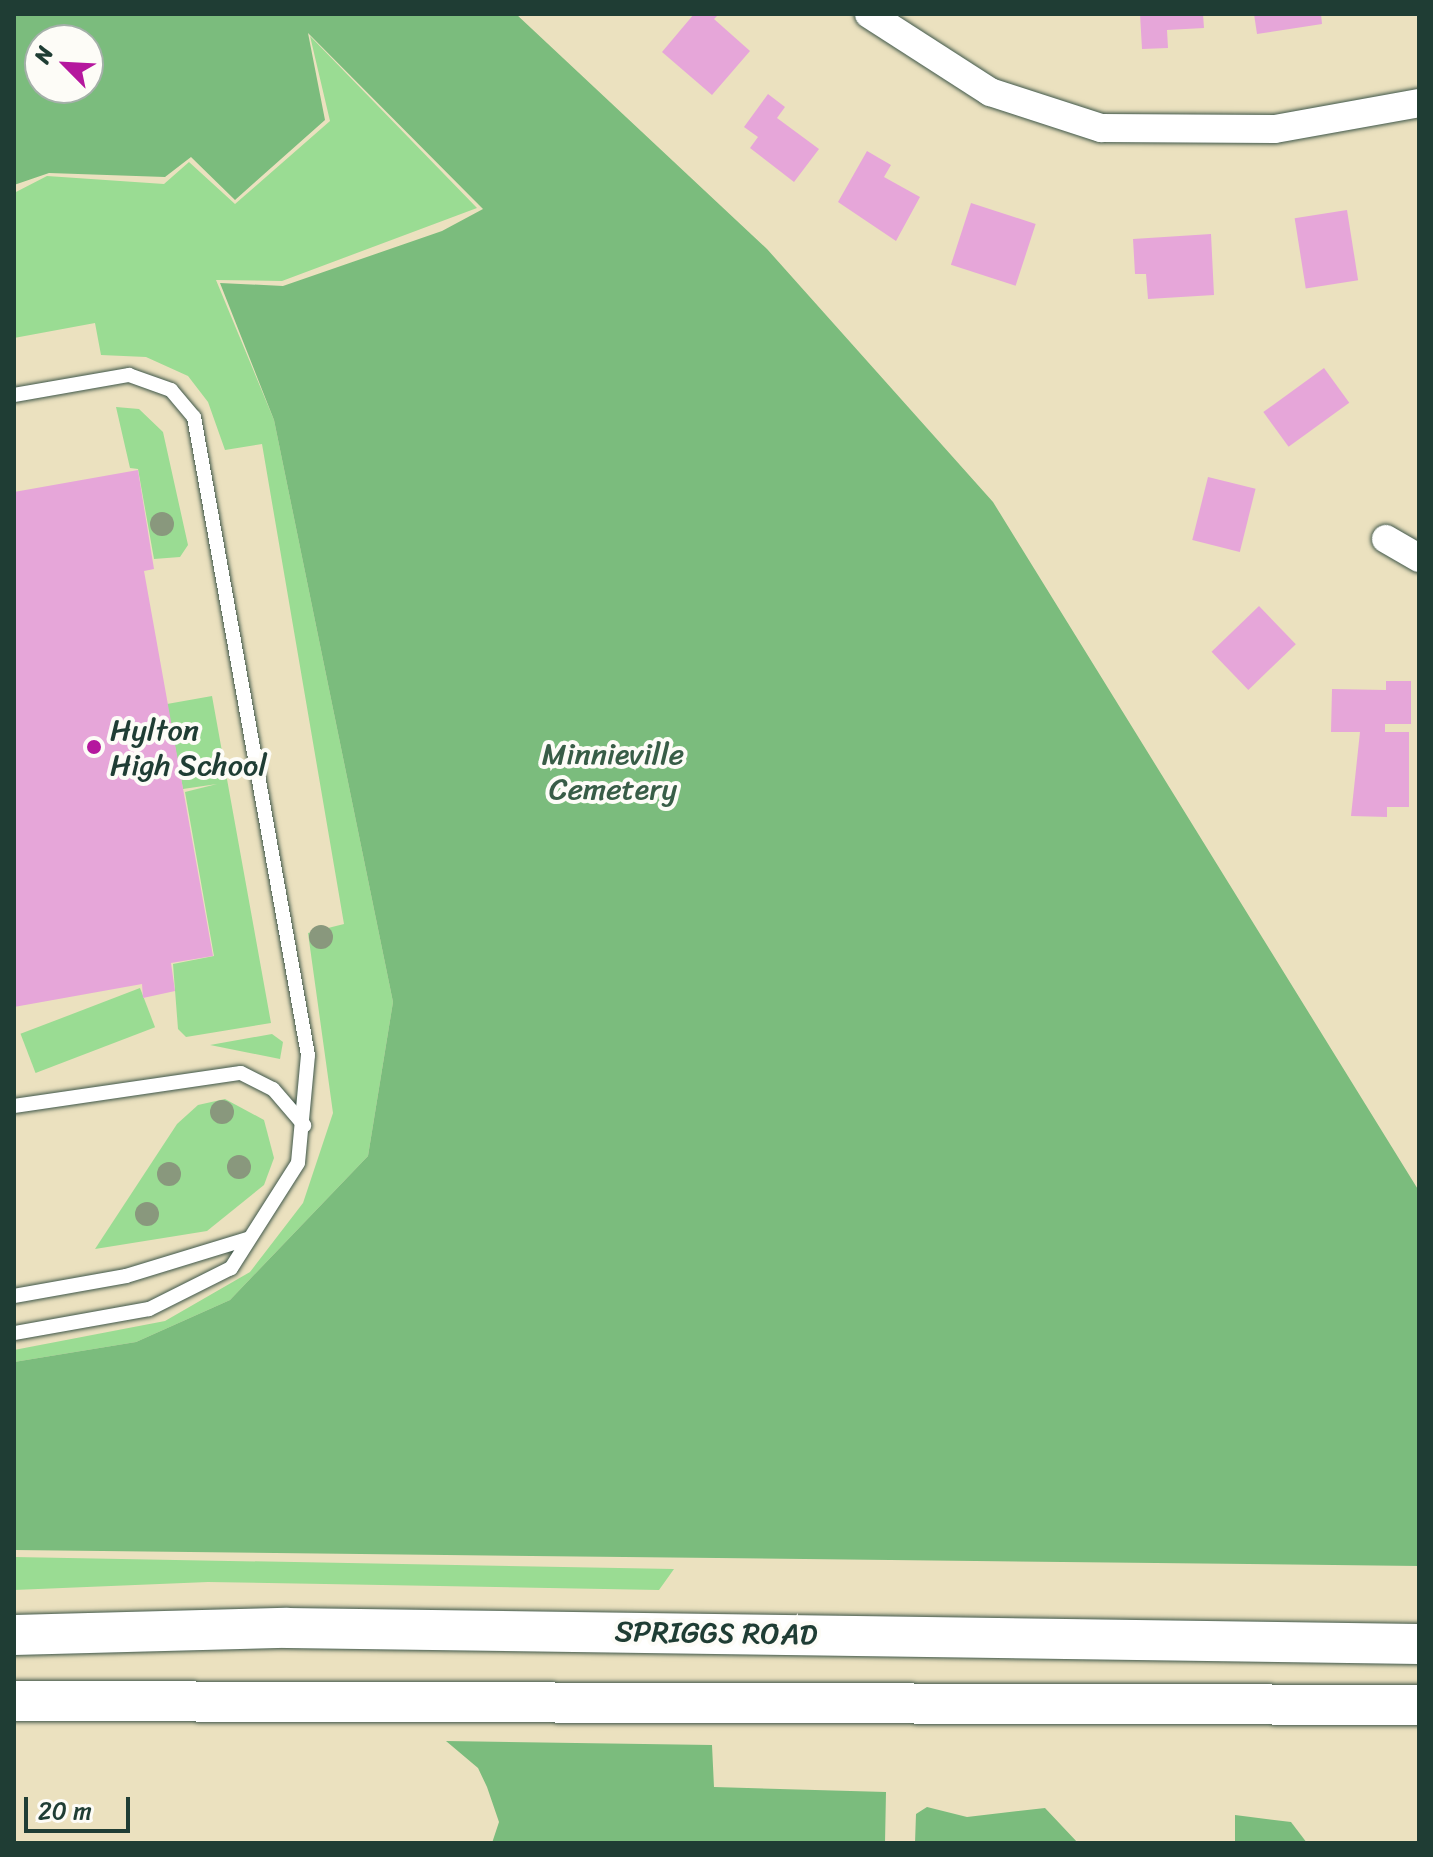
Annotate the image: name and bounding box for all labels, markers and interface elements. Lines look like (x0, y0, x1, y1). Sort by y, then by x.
north arrow (24, 24, 104, 104)
text: N (23, 40, 64, 70)
place label: Hylton High School (110, 712, 267, 782)
park label: Minnieville Cemetery (542, 736, 684, 806)
marker: Hylton High School (85, 738, 103, 756)
street label: SPRIGGS ROAD (614, 1613, 818, 1653)
scale bar (28, 1781, 134, 1831)
text: 20 m (38, 1790, 92, 1832)

